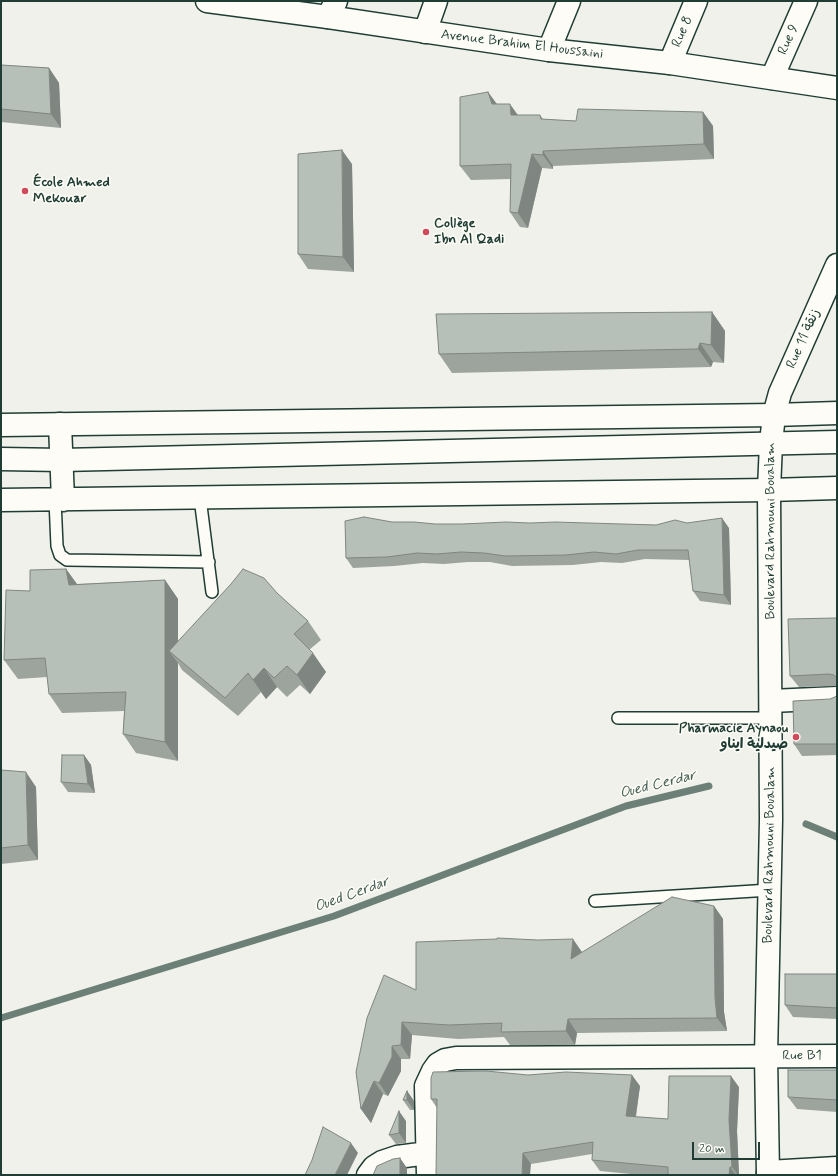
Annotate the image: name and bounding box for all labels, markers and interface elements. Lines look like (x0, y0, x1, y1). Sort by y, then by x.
street label: Rue 8 (669, 14, 697, 50)
street label: Rue 9 (775, 22, 803, 58)
street label: Avenue Brahim El Houssaini (440, 27, 604, 63)
place label: École Ahmed Mekouar (33, 175, 110, 208)
marker: École Ahmed Mekouar (20, 186, 30, 196)
place label: Collège Ibn Al Qadi (434, 216, 504, 248)
marker: Collège Ibn Al Qadi (421, 227, 431, 237)
street label: Rue 11 زنقة (783, 307, 825, 371)
street label: Boulevard Rahmouni Boualam (763, 442, 779, 620)
place label: Pharmacie Aynaou صيدلية ايناو (679, 721, 788, 754)
marker: Pharmacie Aynaou صيدلية ايناو (791, 732, 801, 742)
street label: Boulevard Rahmouni Boualam (760, 766, 780, 944)
water label: Oued Cerdar (618, 767, 698, 803)
water label: Oued Cerdar (312, 873, 392, 917)
street label: Rue B1 (782, 1048, 822, 1064)
scale bar (694, 1134, 762, 1160)
text: 20 m (699, 1141, 725, 1157)

